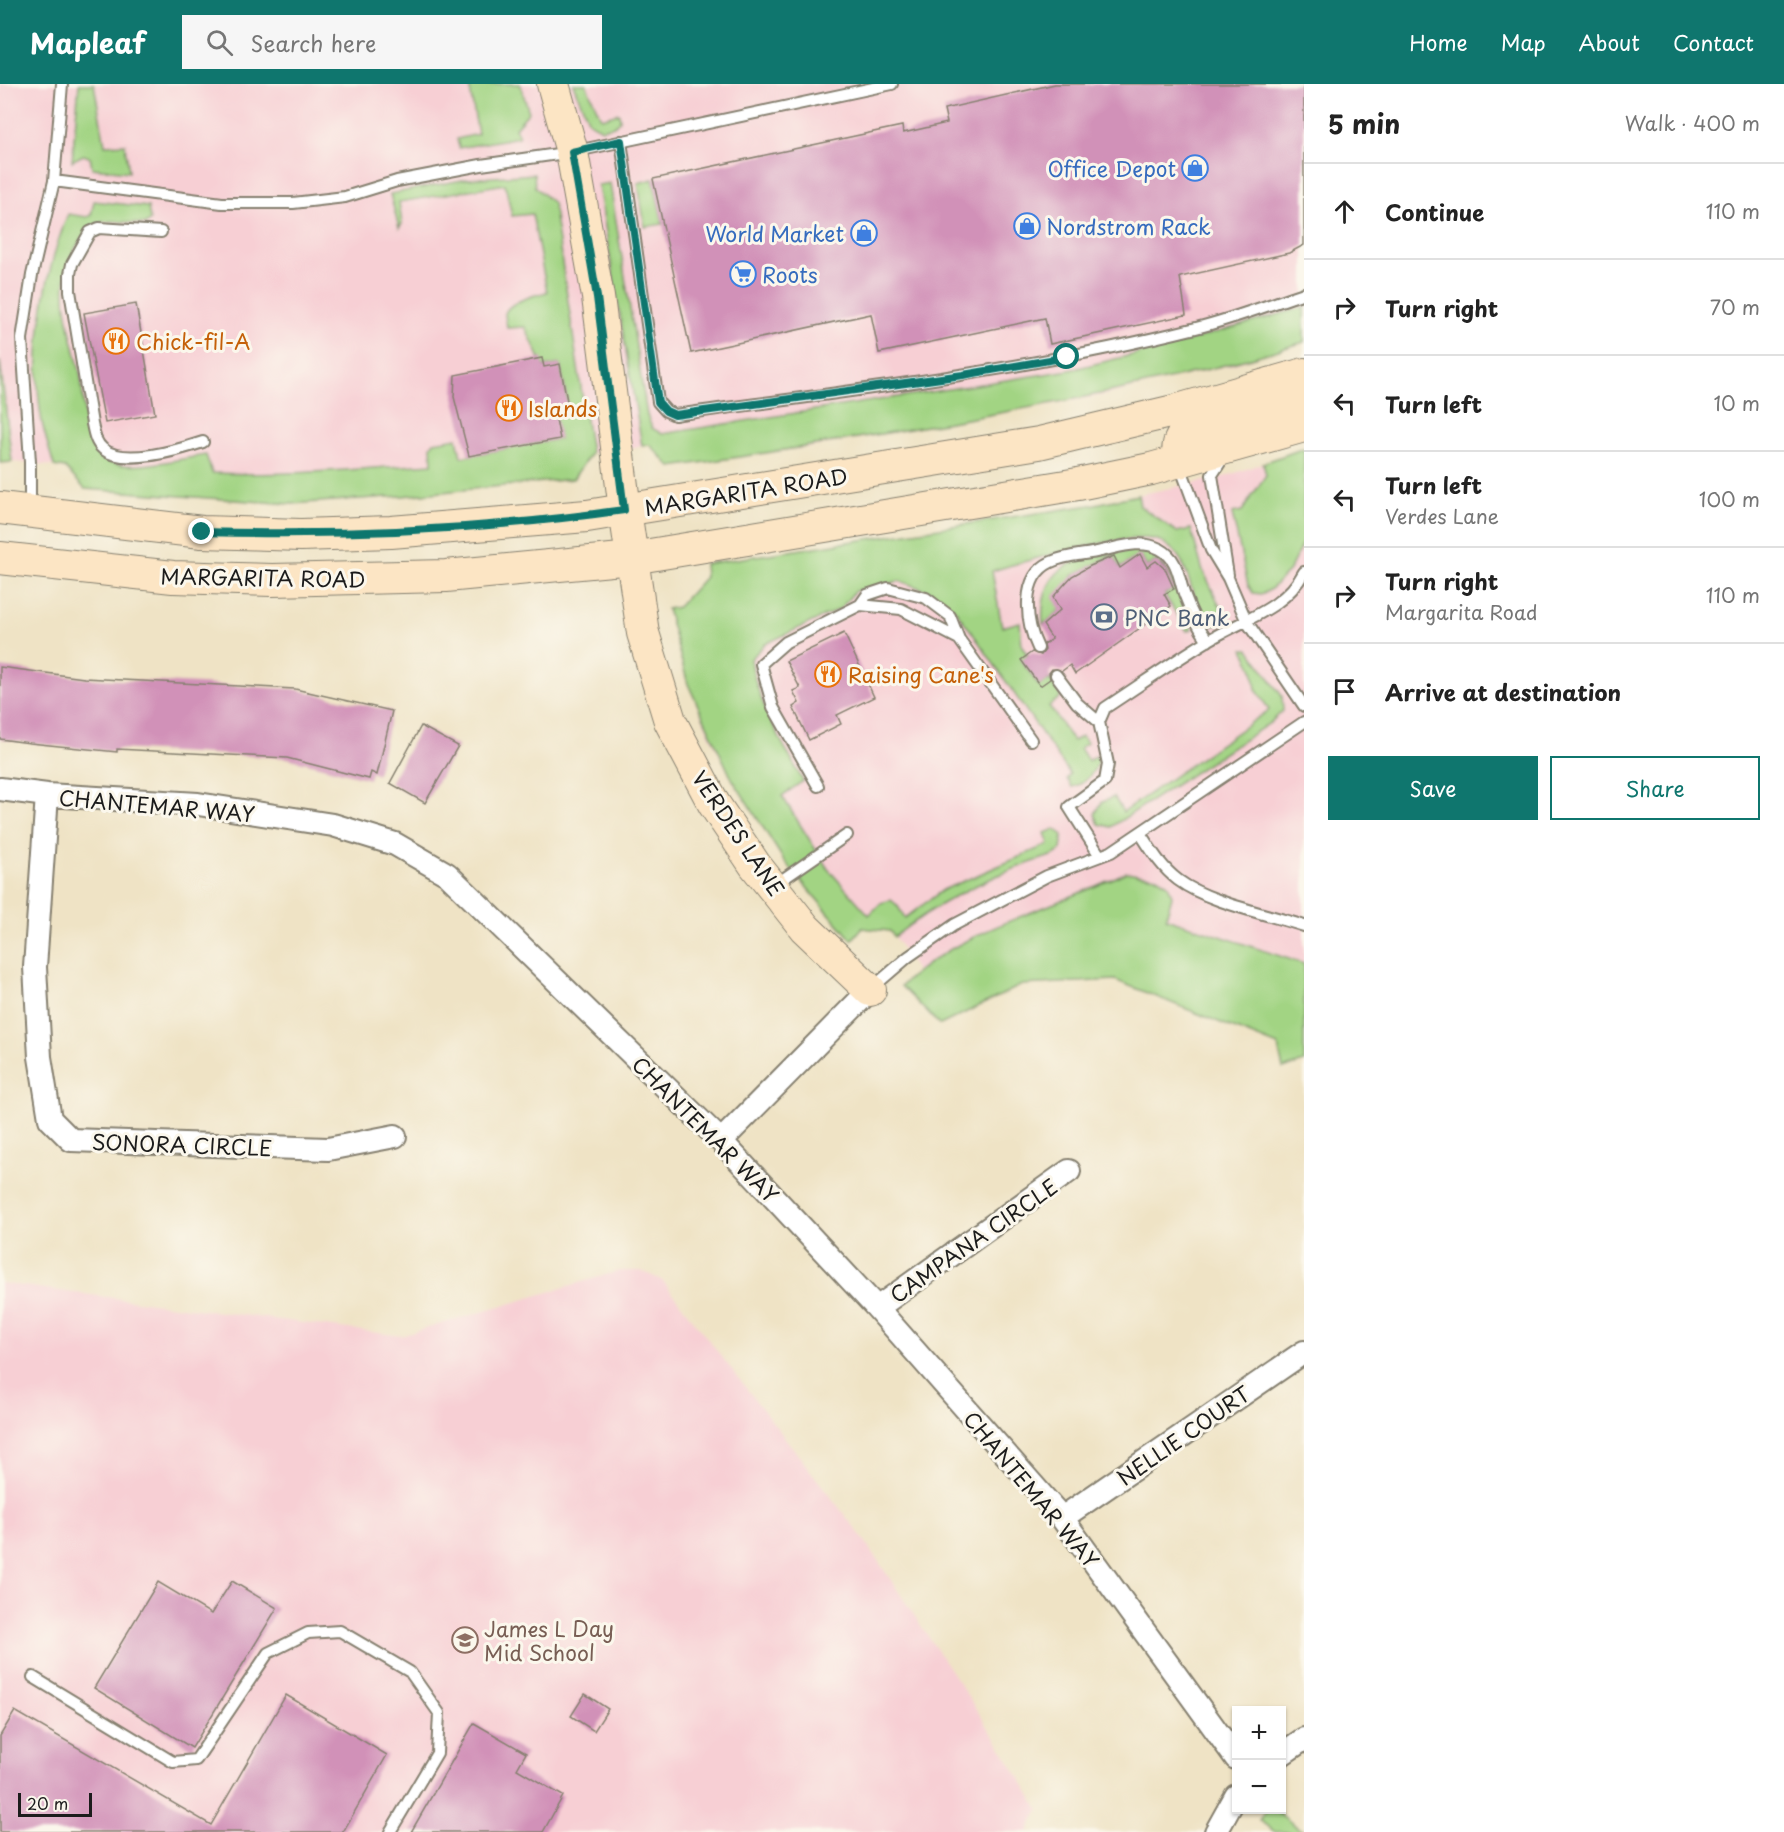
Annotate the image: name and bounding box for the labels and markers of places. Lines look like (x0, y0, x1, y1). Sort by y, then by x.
place label: Office Depot (1047, 152, 1176, 184)
shop icon: Office Depot (1180, 153, 1210, 183)
place label: Nordstrom Rack (1046, 210, 1211, 242)
shop icon: Nordstrom Rack (1012, 211, 1042, 241)
place label: World Market (705, 217, 844, 249)
shop icon: World Market (849, 218, 879, 248)
place label: Roots (762, 258, 818, 290)
supermarket icon: Roots (728, 259, 758, 289)
place label: Chick-fil-A (136, 325, 250, 357)
restaurant icon: Chick-fil-A (101, 326, 131, 356)
place label: Islands (528, 392, 597, 424)
restaurant icon: Islands (494, 393, 524, 423)
place label: PNC Bank (1124, 601, 1230, 633)
bank icon: PNC Bank (1089, 602, 1119, 632)
place label: Raising Cane's (848, 658, 994, 690)
restaurant icon: Raising Cane's (813, 659, 843, 689)
place label: James L Day Mid School (484, 1612, 614, 1668)
school or university icon: James L Day Mid School (450, 1625, 480, 1655)

